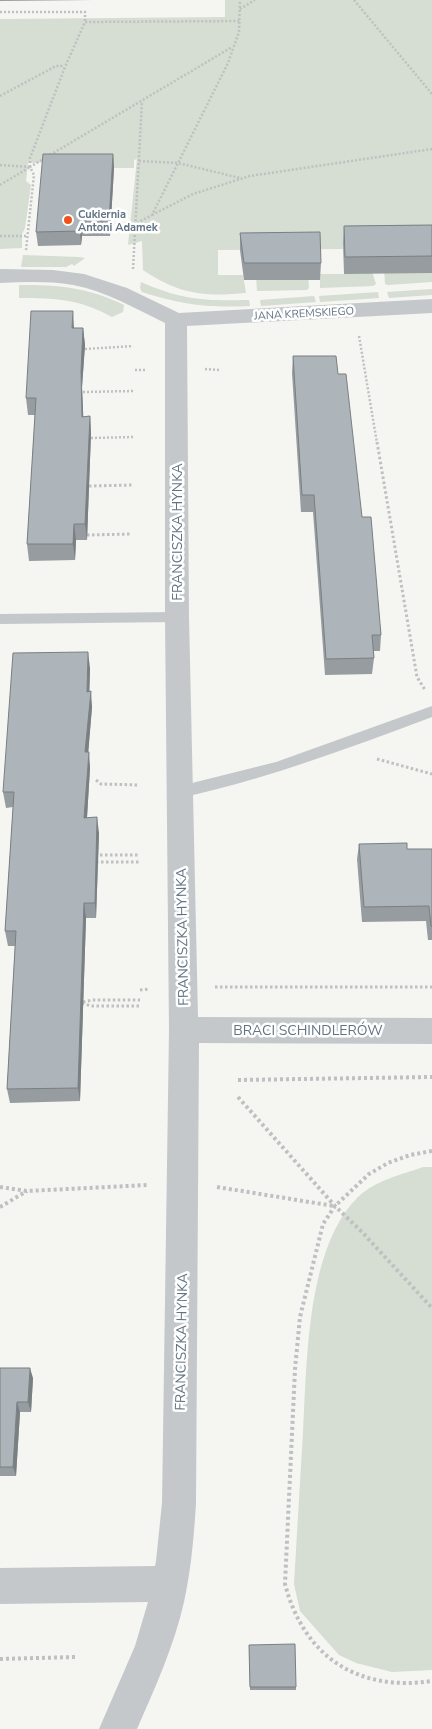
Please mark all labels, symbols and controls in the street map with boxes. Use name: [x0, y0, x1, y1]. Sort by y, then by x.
place label: Cukiernia Antoni Adamek: [78, 207, 159, 235]
marker: Cukiernia Antoni Adamek: [62, 214, 74, 226]
street label: JANA KREMSKIEGO: [253, 303, 354, 324]
street label: FRANCISZKA HYNKA: [168, 463, 187, 601]
street label: FRANCISZKA HYNKA: [172, 868, 193, 1006]
street label: BRACI SCHINDLERÓW: [233, 1021, 383, 1040]
street label: FRANCISZKA HYNKA: [171, 1273, 192, 1411]

